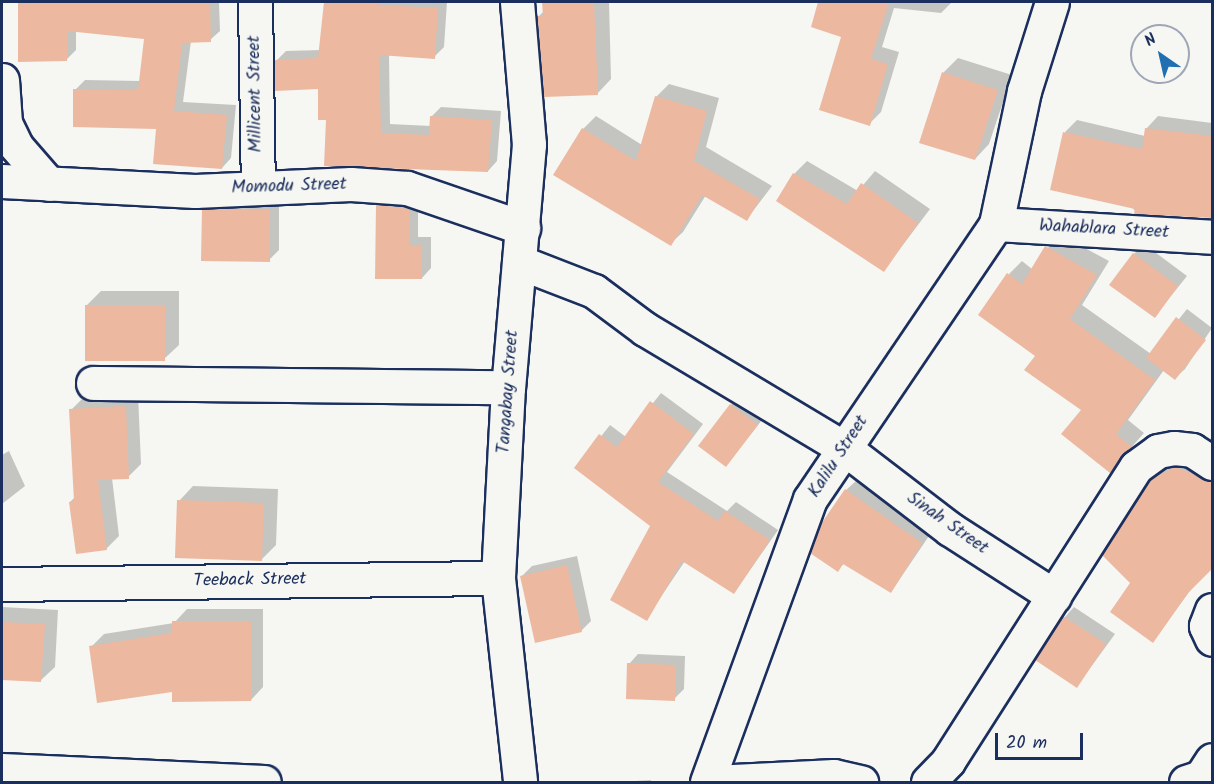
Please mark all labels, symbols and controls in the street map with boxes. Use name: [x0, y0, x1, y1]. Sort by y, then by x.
north arrow: [1130, 24, 1190, 84]
text: N: [1140, 27, 1162, 54]
street label: Millicent Street: [244, 35, 268, 153]
street label: Momodu Street: [231, 174, 347, 200]
street label: Wahablara Street: [1038, 216, 1170, 244]
street label: Tangabay Street: [494, 329, 524, 455]
street label: Kalilu Street: [804, 412, 874, 502]
street label: Sinah Street: [902, 488, 992, 560]
street label: Teeback Street: [193, 569, 307, 593]
scale bar: [998, 721, 1086, 759]
text: 20 m: [1006, 729, 1047, 758]

